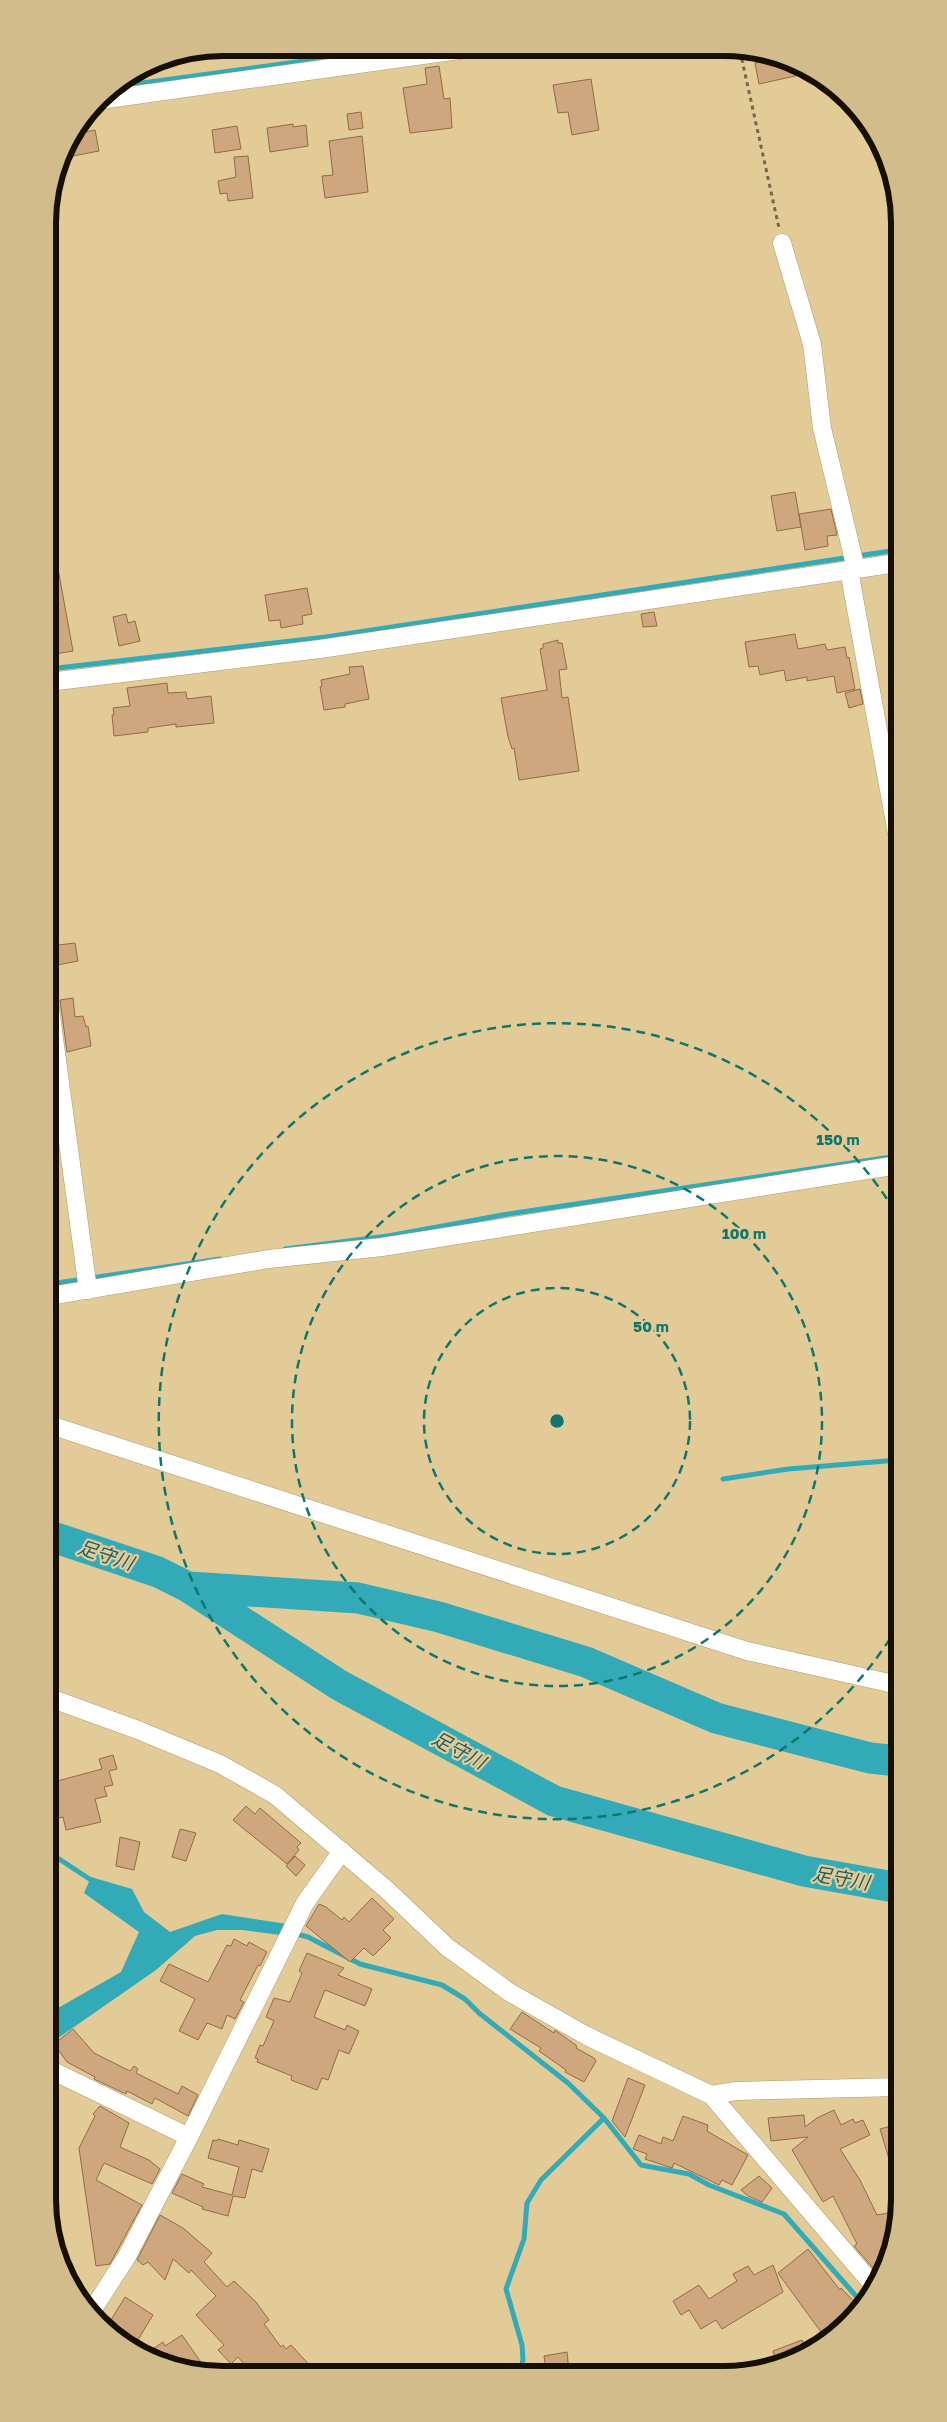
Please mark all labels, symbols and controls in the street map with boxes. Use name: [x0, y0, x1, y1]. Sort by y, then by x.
text: 150 m: [816, 1130, 860, 1148]
text: 100 m: [722, 1224, 766, 1242]
text: 50 m: [633, 1317, 669, 1335]
centre of rings: [548, 1412, 566, 1430]
water label: 足守川: [75, 1535, 139, 1575]
water label: 足守川: [429, 1726, 492, 1774]
water label: 足守川: [811, 1861, 873, 1894]

